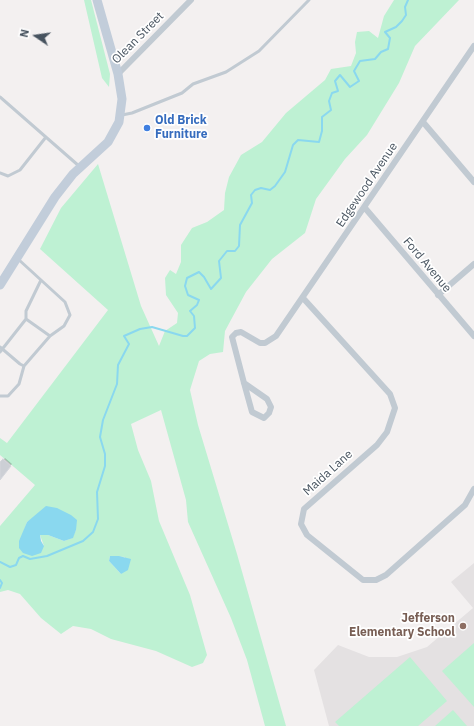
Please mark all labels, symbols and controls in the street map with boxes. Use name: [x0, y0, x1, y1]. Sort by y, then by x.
street label: Olean Street: [109, 9, 167, 67]
north arrow: [16, 16, 56, 56]
text: N: [17, 28, 32, 39]
place label: Old Brick Furniture: [155, 114, 208, 142]
marker: Old Brick Furniture: [142, 123, 152, 133]
street label: Edgewood Avenue: [333, 140, 401, 230]
street label: Ford Avenue: [400, 235, 454, 295]
street label: Maida Lane: [300, 447, 356, 499]
place label: Jefferson Elementary School: [349, 612, 455, 640]
marker: Jefferson Elementary School: [458, 621, 468, 631]

